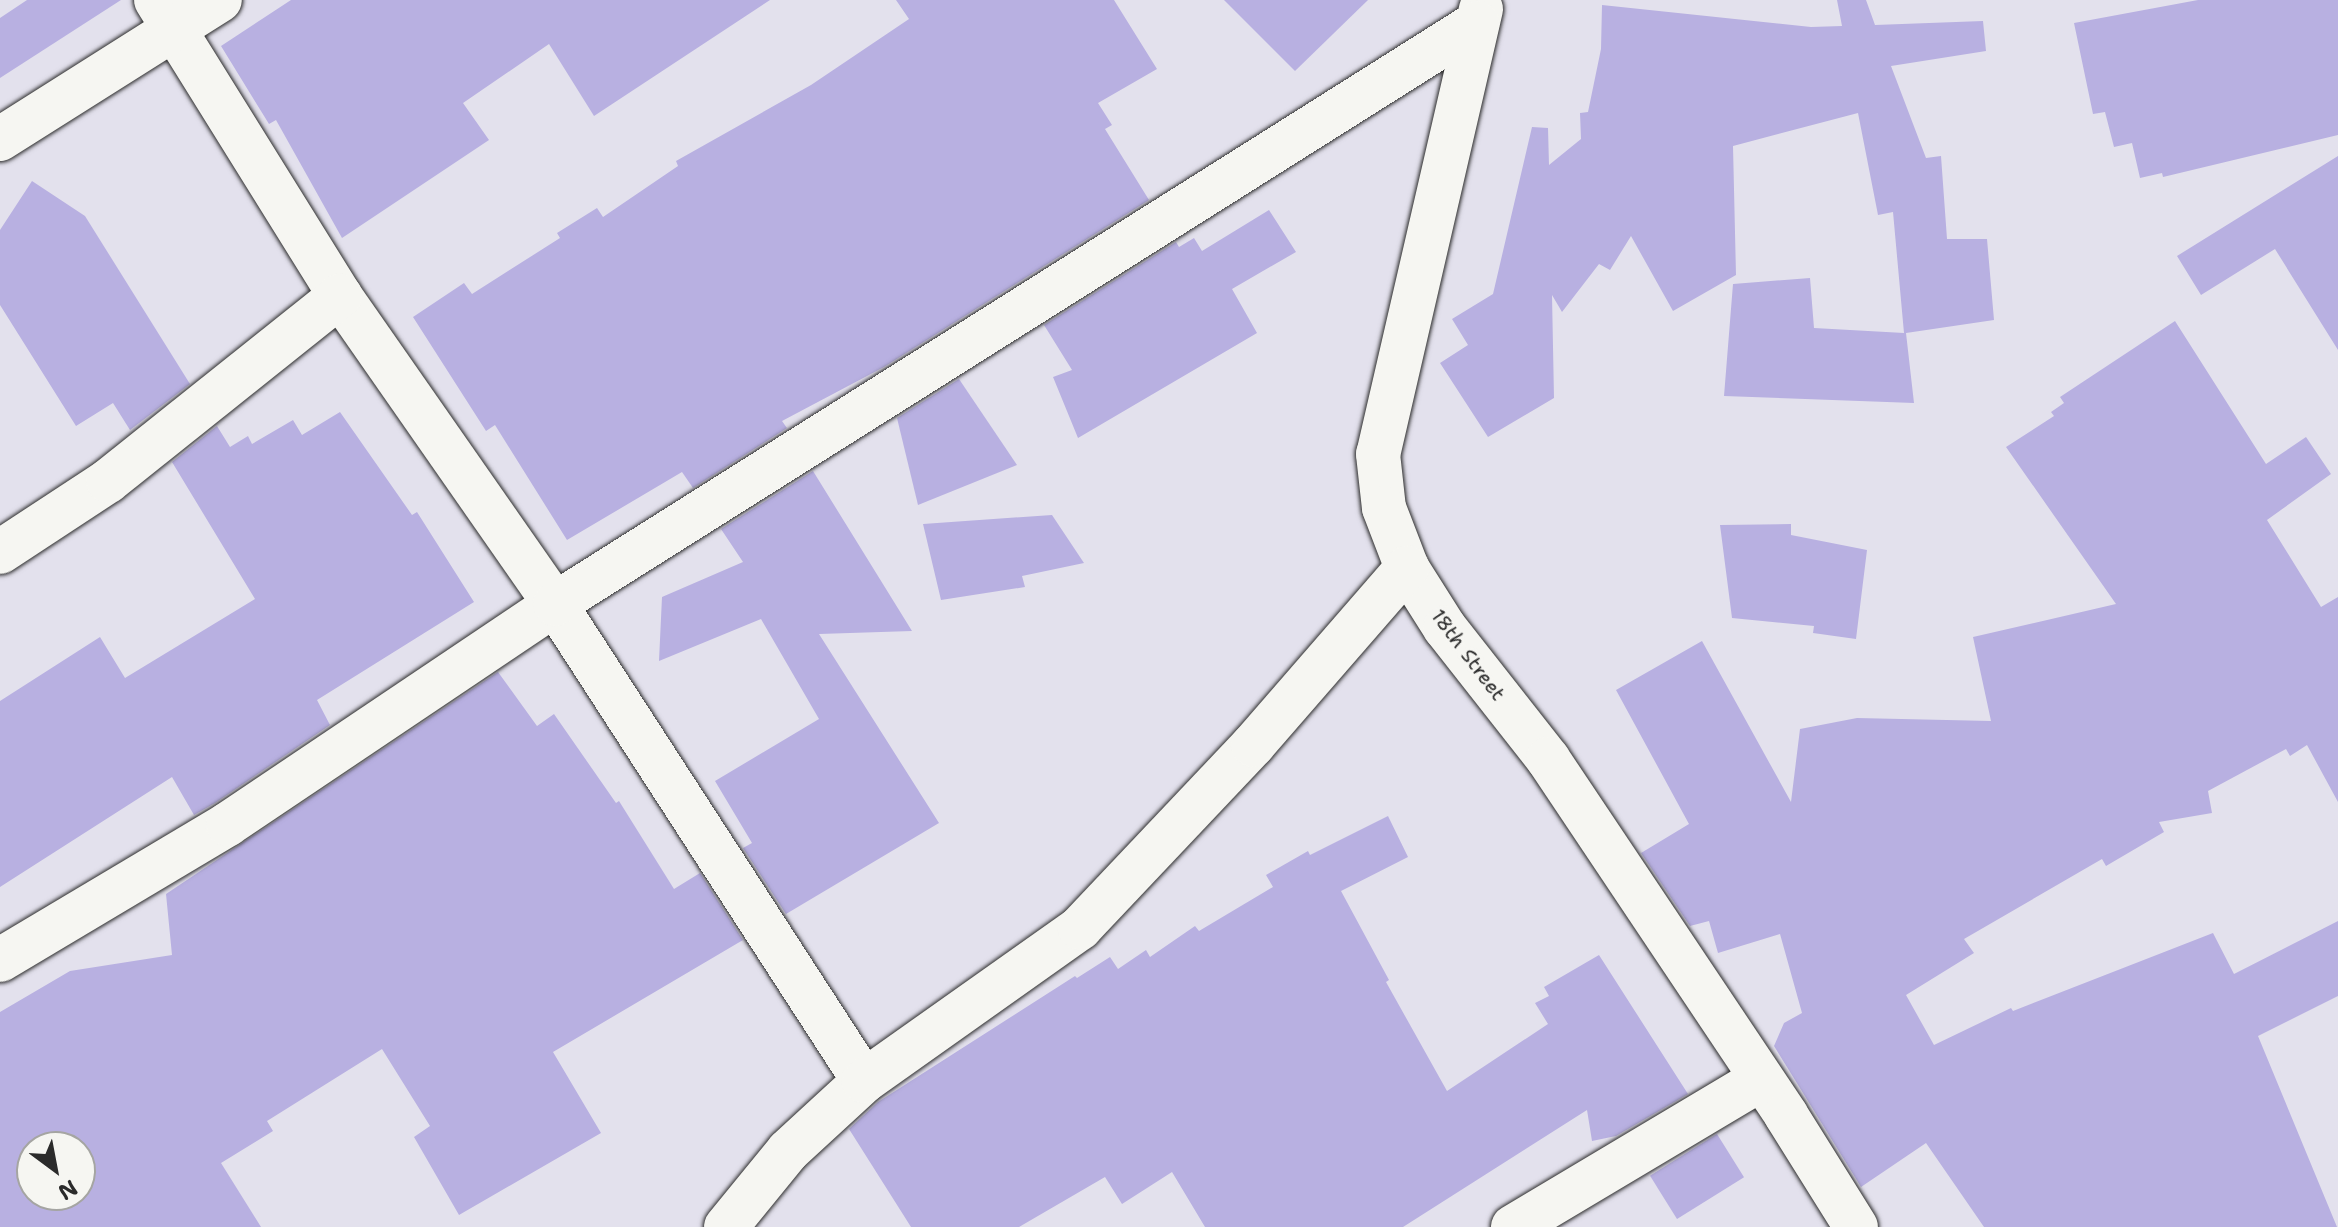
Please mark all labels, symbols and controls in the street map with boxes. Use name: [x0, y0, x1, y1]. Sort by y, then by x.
street label: 18th Street: [1426, 605, 1510, 705]
north arrow: [16, 1131, 96, 1211]
text: N: [53, 1173, 83, 1207]

